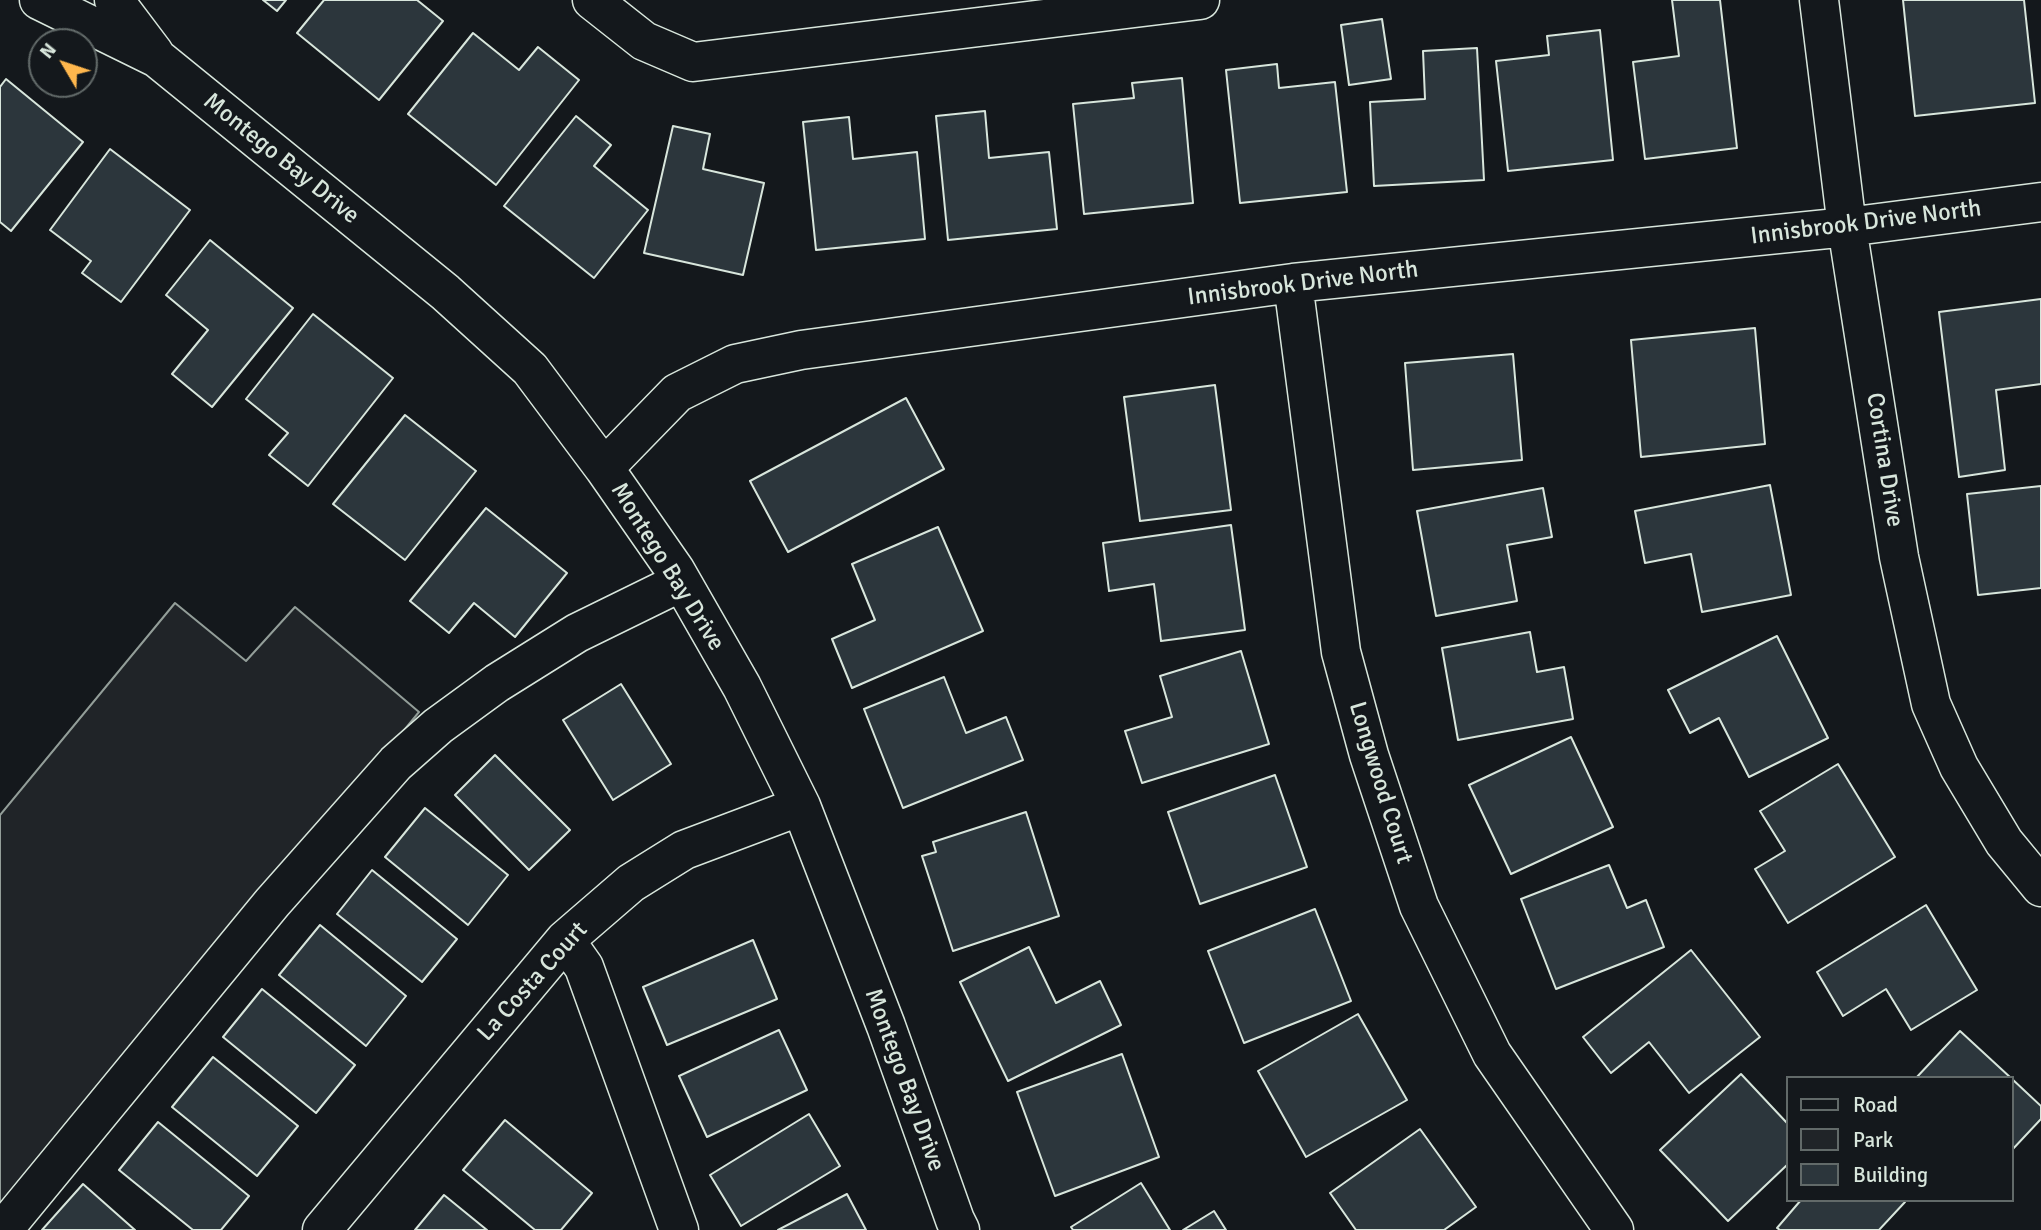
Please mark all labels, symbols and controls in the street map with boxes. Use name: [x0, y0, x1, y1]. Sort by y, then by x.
north arrow: [28, 28, 98, 98]
text: N: [35, 38, 62, 64]
street label: Montego Bay Drive: [197, 87, 365, 231]
street label: Innisbrook Drive North: [1749, 195, 1983, 251]
street label: Innisbrook Drive North: [1186, 256, 1420, 312]
street label: Cortina Drive: [1859, 391, 1909, 529]
street label: Montego Bay Drive: [604, 478, 730, 656]
street label: Longwood Court: [1342, 699, 1418, 867]
street label: La Costa Court: [472, 916, 594, 1048]
street label: Montego Bay Drive: [858, 985, 950, 1175]
legend: [1786, 1076, 2013, 1202]
text: Road: [1853, 1092, 1898, 1118]
text: Park: [1853, 1127, 1893, 1153]
text: Building: [1853, 1162, 1928, 1188]

